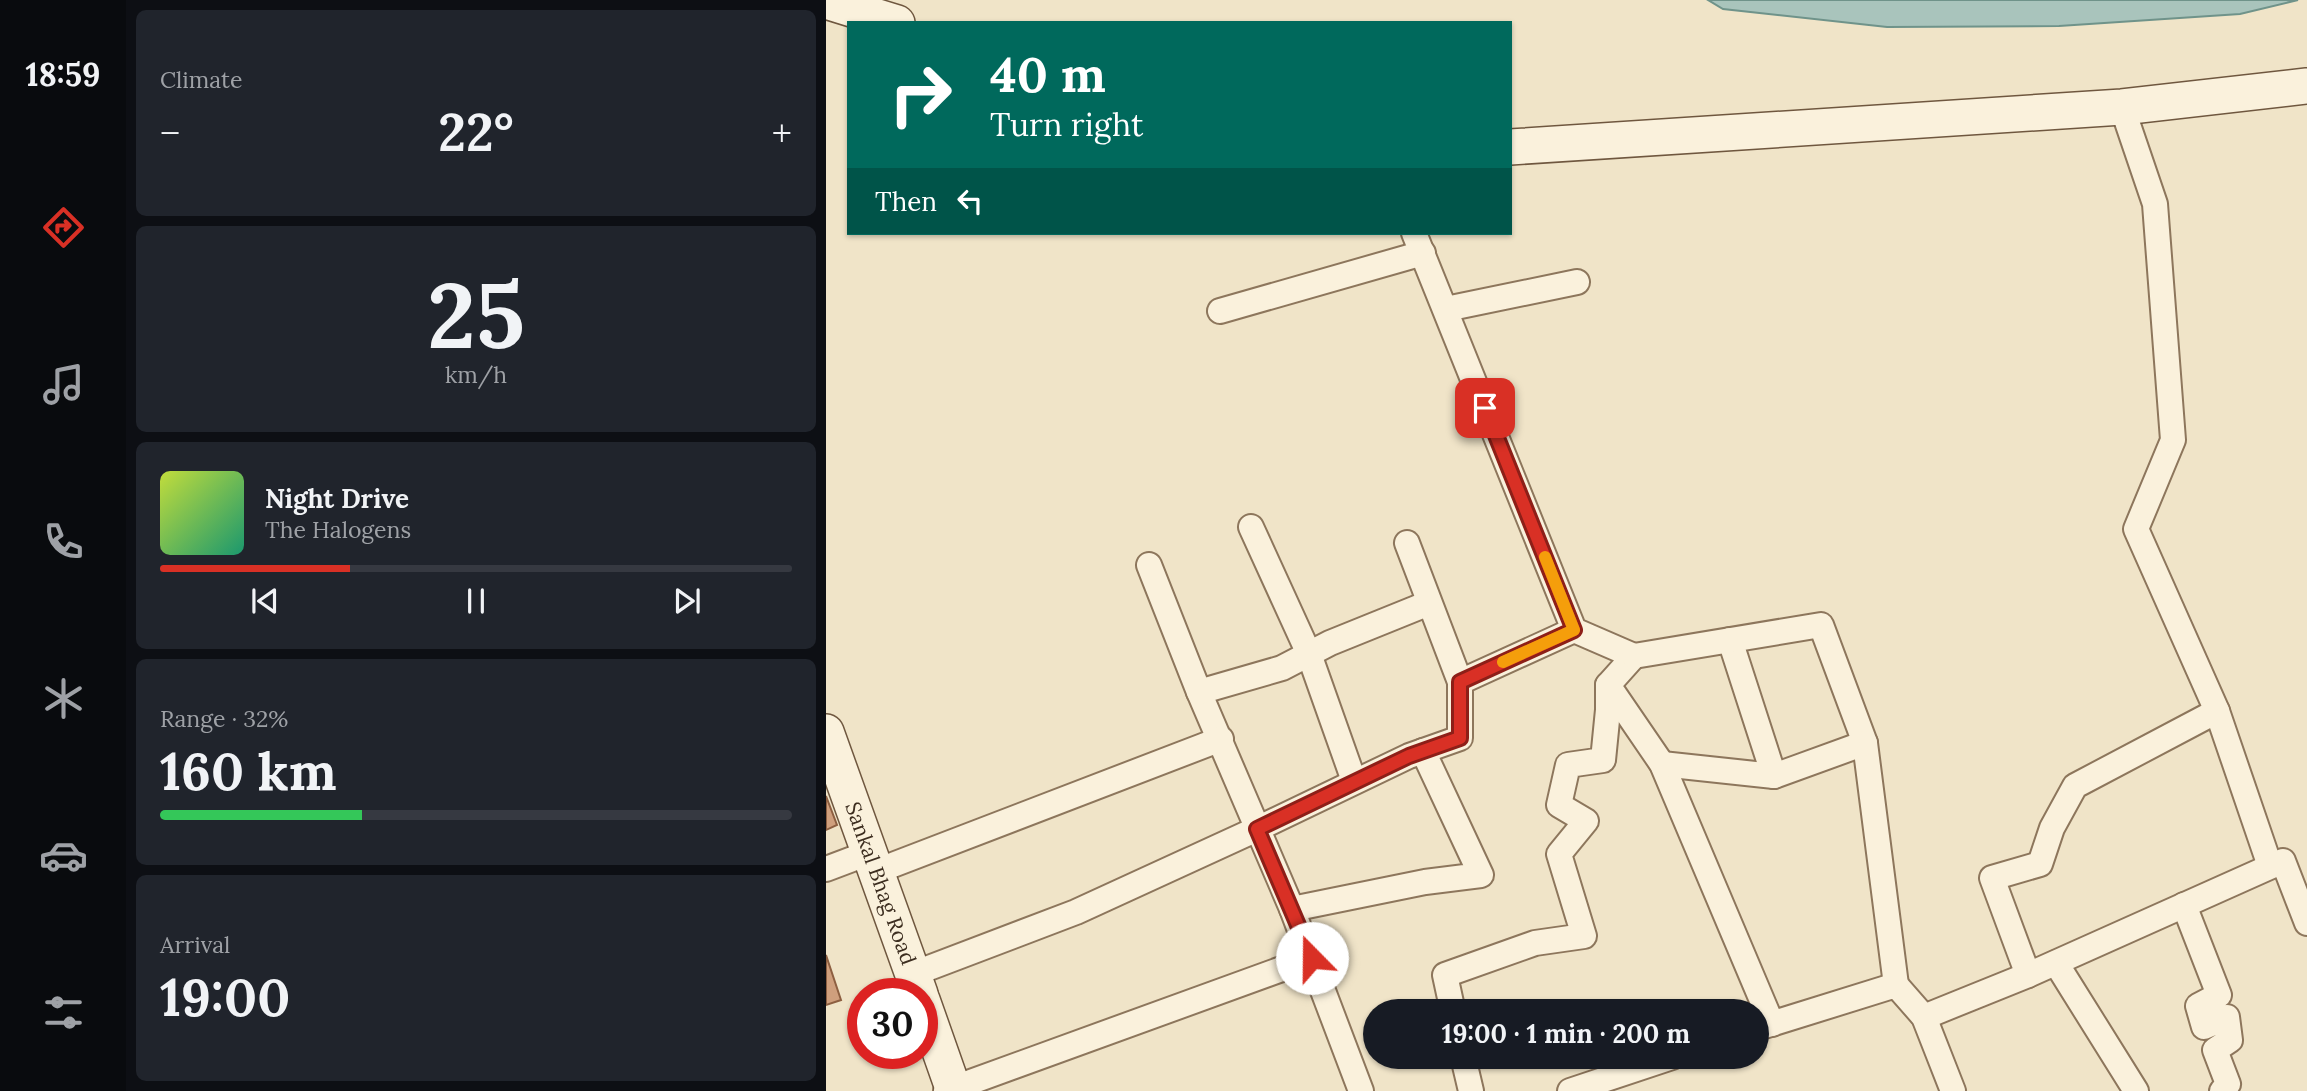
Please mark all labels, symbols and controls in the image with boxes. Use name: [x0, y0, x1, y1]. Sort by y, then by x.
text: 40 m: [990, 43, 1106, 105]
icon: right: [875, 49, 966, 140]
text: 18:59: [25, 54, 101, 95]
text: Climate: [160, 65, 242, 94]
text: 22°: [438, 99, 514, 165]
text: Turn right: [990, 104, 1143, 145]
text: −: [160, 109, 180, 157]
text: +: [772, 109, 792, 157]
icon: left: [951, 182, 989, 220]
text: Then: [875, 185, 937, 218]
icon: directions: [39, 203, 88, 252]
text: 25: [427, 256, 525, 373]
icon: music: [39, 360, 88, 409]
text: km/h: [445, 360, 507, 389]
pin: [1455, 378, 1515, 438]
icon: arrive: [1466, 389, 1504, 427]
text: Night Drive: [265, 482, 409, 515]
text: The Halogens: [265, 515, 411, 544]
icon: phone: [39, 517, 88, 566]
icon: previous: [246, 582, 284, 620]
icon: pause: [457, 582, 495, 620]
icon: next: [668, 582, 706, 620]
icon: climate: [39, 674, 88, 723]
text: Range · 32%: [160, 704, 288, 733]
text: 160 km: [160, 738, 337, 804]
street label: Sankal Bhag Road: [839, 798, 922, 968]
icon: car: [39, 831, 88, 880]
position arrow: [1275, 921, 1349, 995]
text: Arrival: [160, 930, 230, 959]
text: 19:00: [160, 964, 290, 1030]
speed limit sign: 30: [847, 978, 938, 1069]
icon: filters: [39, 988, 88, 1037]
text: 19:00 · 1 min · 200 m: [1442, 1017, 1690, 1050]

